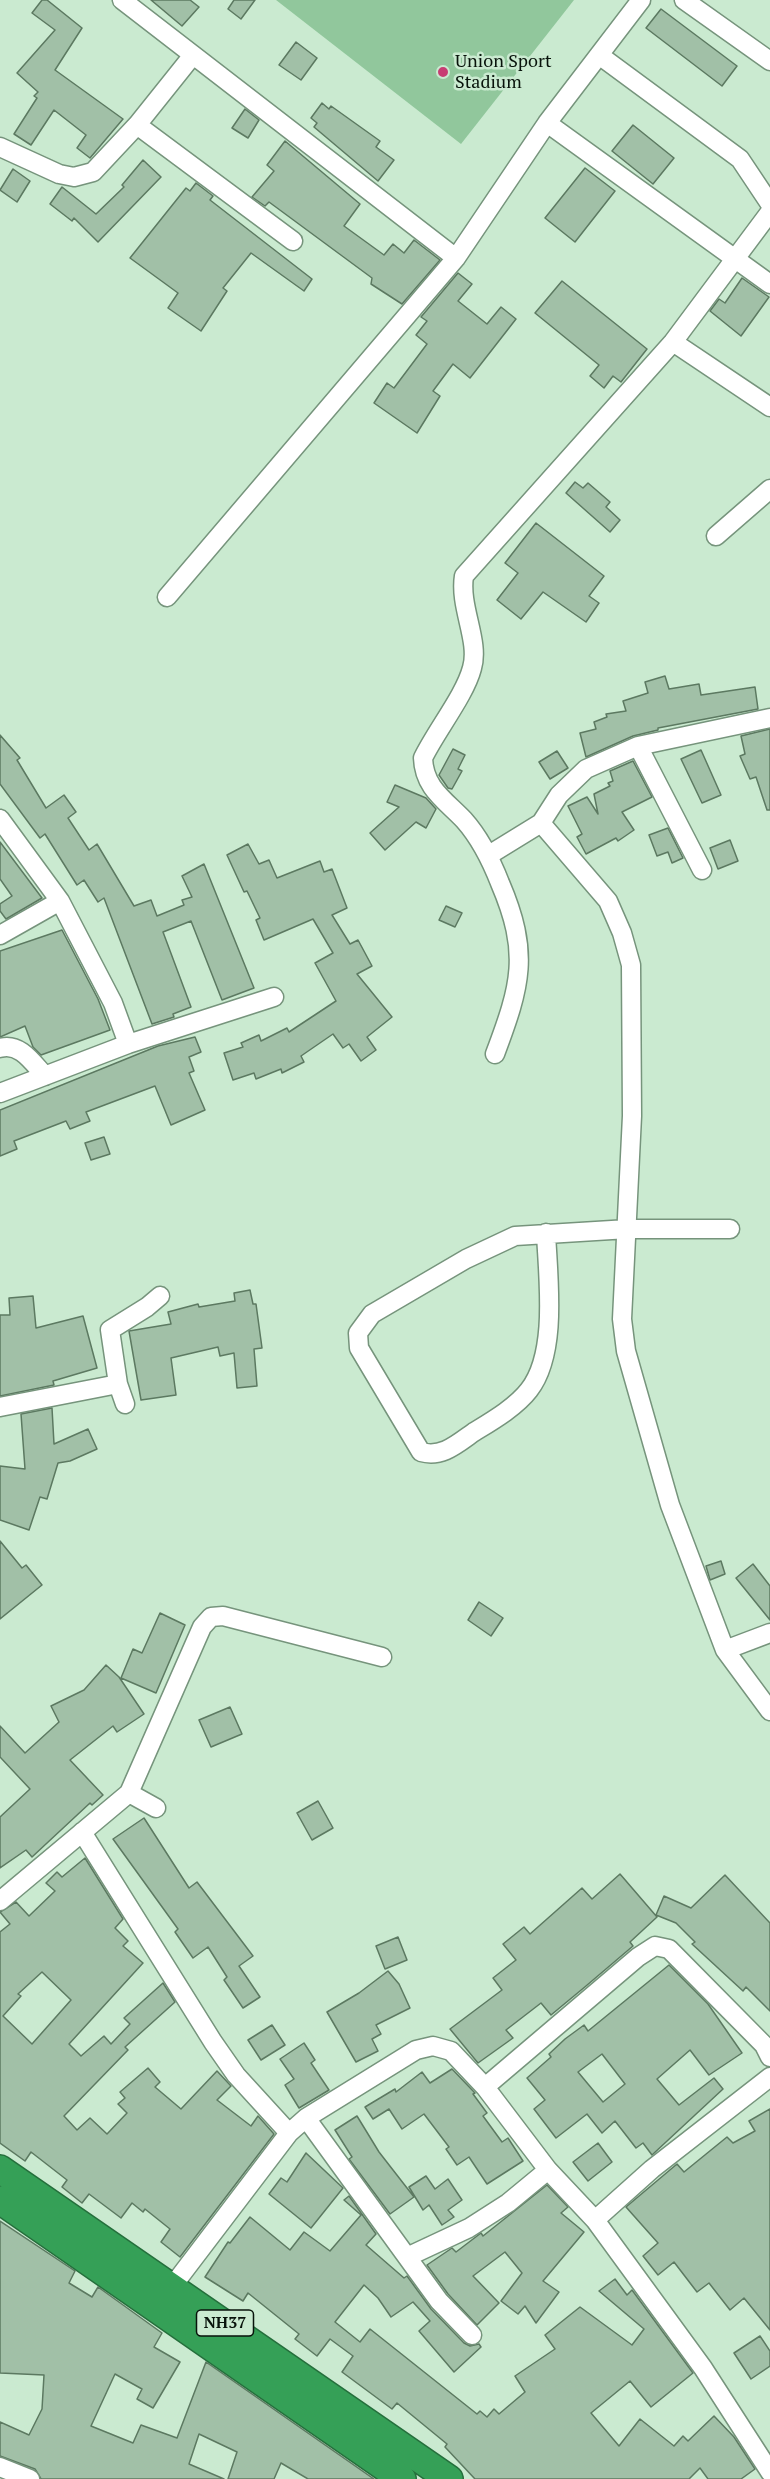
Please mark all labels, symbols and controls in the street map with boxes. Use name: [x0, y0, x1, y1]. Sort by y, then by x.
place label: Union Sport Stadium: [455, 51, 552, 94]
marker: Union Sport Stadium: [436, 65, 450, 79]
road number: NH37: [196, 2310, 254, 2336]

